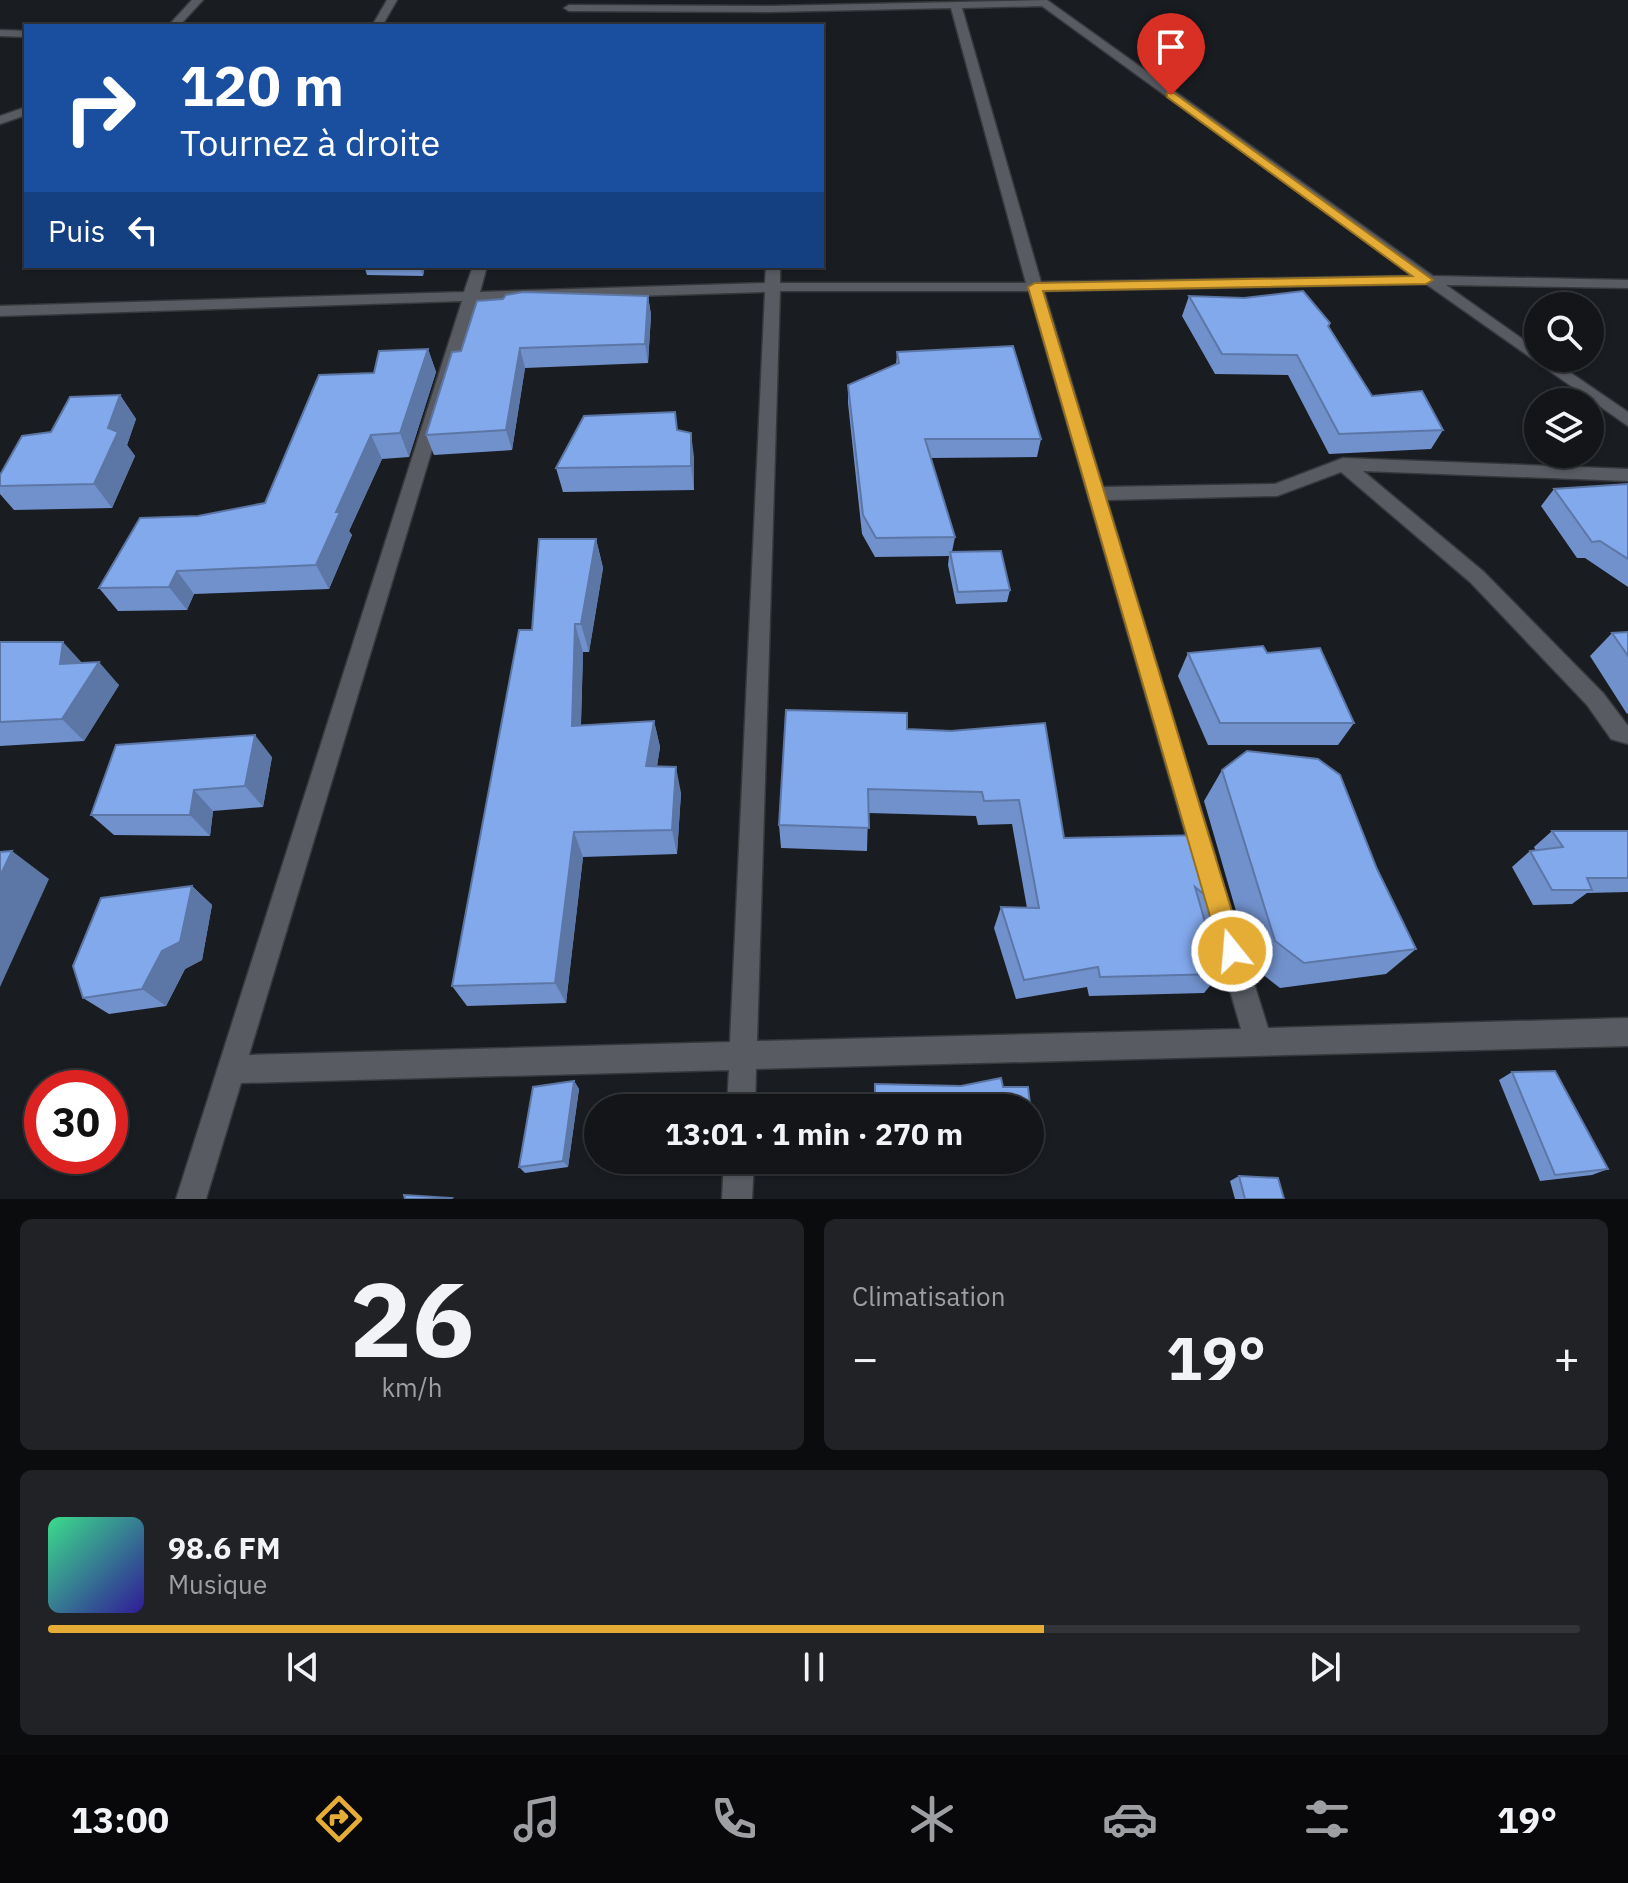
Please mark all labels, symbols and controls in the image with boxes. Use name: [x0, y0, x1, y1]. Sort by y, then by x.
pin: [1137, 13, 1205, 95]
icon: arrive: [1149, 25, 1193, 69]
text: 120 m: [180, 49, 344, 121]
icon: right: [48, 56, 152, 160]
text: Tournez à droite: [180, 119, 440, 166]
icon: left: [121, 208, 165, 252]
text: Puis: [48, 211, 105, 250]
map controls: [1524, 292, 1604, 468]
button: search: [1524, 292, 1604, 372]
button: layers: [1524, 388, 1604, 468]
position arrow: [1190, 909, 1274, 993]
speed limit sign: 30: [24, 1070, 128, 1174]
text: 13:01 · 1 min · 270 m: [665, 1114, 963, 1153]
text: 26: [350, 1250, 474, 1386]
text: Climatisation: [852, 1279, 1005, 1313]
text: 19°: [1166, 1318, 1266, 1397]
text: −: [852, 1329, 878, 1386]
text: +: [1554, 1329, 1580, 1386]
text: km/h: [381, 1370, 443, 1404]
text: 98.6 FM: [168, 1528, 281, 1567]
text: Musique: [168, 1567, 267, 1601]
icon: previous: [281, 1645, 325, 1689]
icon: pause: [792, 1645, 836, 1689]
icon: next: [1303, 1645, 1347, 1689]
icon: directions: [311, 1791, 367, 1847]
icon: music: [509, 1791, 565, 1847]
icon: phone: [706, 1791, 762, 1847]
icon: climate: [904, 1791, 960, 1847]
icon: car: [1102, 1791, 1158, 1847]
icon: filters: [1299, 1791, 1355, 1847]
text: 13:00: [71, 1796, 169, 1843]
text: 19°: [1497, 1796, 1557, 1843]

